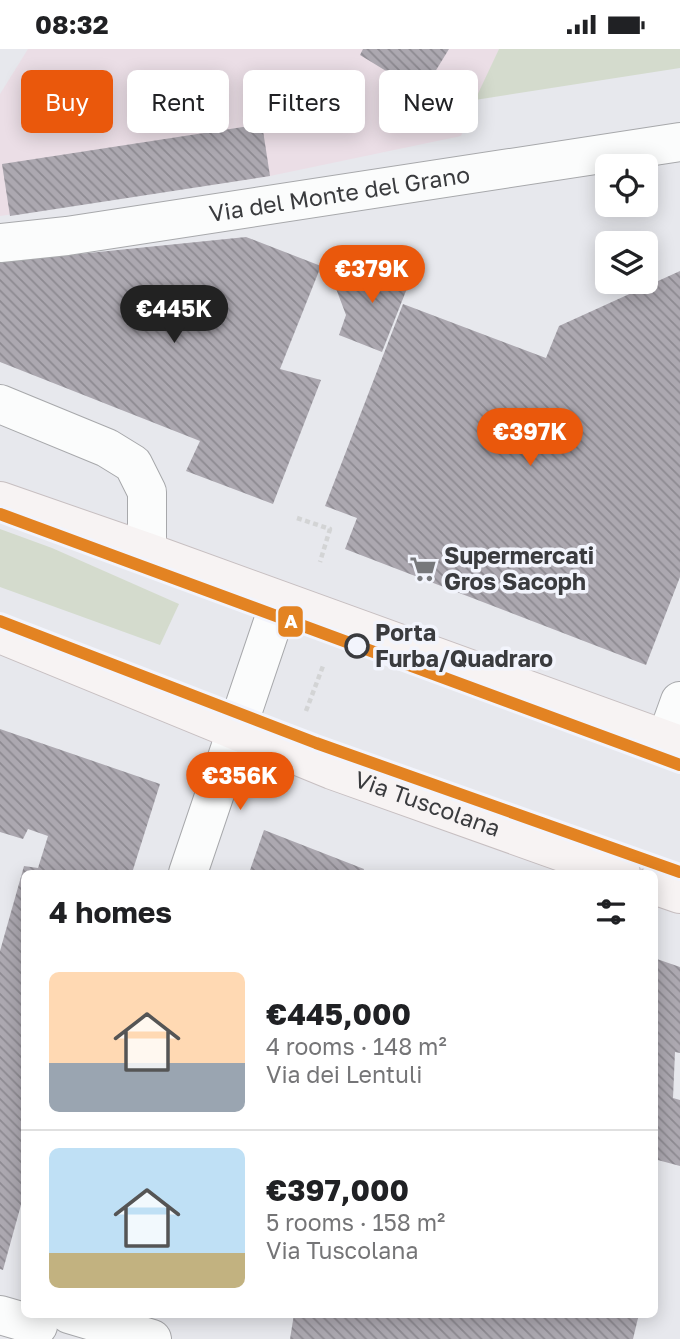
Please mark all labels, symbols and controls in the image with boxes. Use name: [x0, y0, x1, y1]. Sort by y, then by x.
text: 08:32: [35, 9, 109, 40]
chip: Buy: [21, 70, 113, 133]
chip: Rent: [127, 70, 229, 133]
chip: Filters: [243, 70, 365, 133]
chip: New: [379, 70, 478, 133]
map controls: [595, 154, 658, 294]
button: locate: [595, 154, 658, 217]
street label: Via del Monte del Grano: [207, 159, 472, 227]
button: layers: [595, 231, 658, 294]
pin: €379K: [323, 245, 421, 305]
text: €379K: [335, 254, 409, 282]
pin: €445K: [125, 285, 223, 345]
text: €445K: [136, 294, 212, 322]
pin: €397K: [481, 409, 579, 468]
text: €397K: [493, 417, 567, 445]
place label: Supermercati Gros Sacoph: [444, 541, 594, 595]
supermarket icon: Supermercati Gros Sacoph: [408, 554, 438, 584]
line badge: A: [277, 605, 304, 638]
text: A: [284, 609, 298, 632]
place label: Porta Furba/Quadraro: [375, 618, 553, 672]
marker: Porta Furba/Quadraro: [345, 634, 369, 658]
pin: €356K: [191, 753, 289, 812]
text: €356K: [202, 761, 278, 789]
street label: Via Tuscolana: [351, 764, 504, 842]
icon: filters: [592, 893, 630, 931]
text: 4 homes: [49, 894, 172, 930]
text: €445,000: [266, 996, 411, 1032]
icon: home: [105, 1000, 189, 1084]
text: 4 rooms · 148 m²: [266, 1032, 447, 1060]
text: Via dei Lentuli: [266, 1060, 423, 1088]
text: €397,000: [266, 1172, 409, 1208]
icon: home: [105, 1176, 189, 1260]
text: 5 rooms · 158 m²: [266, 1208, 445, 1236]
text: Via Tuscolana: [266, 1236, 418, 1264]

